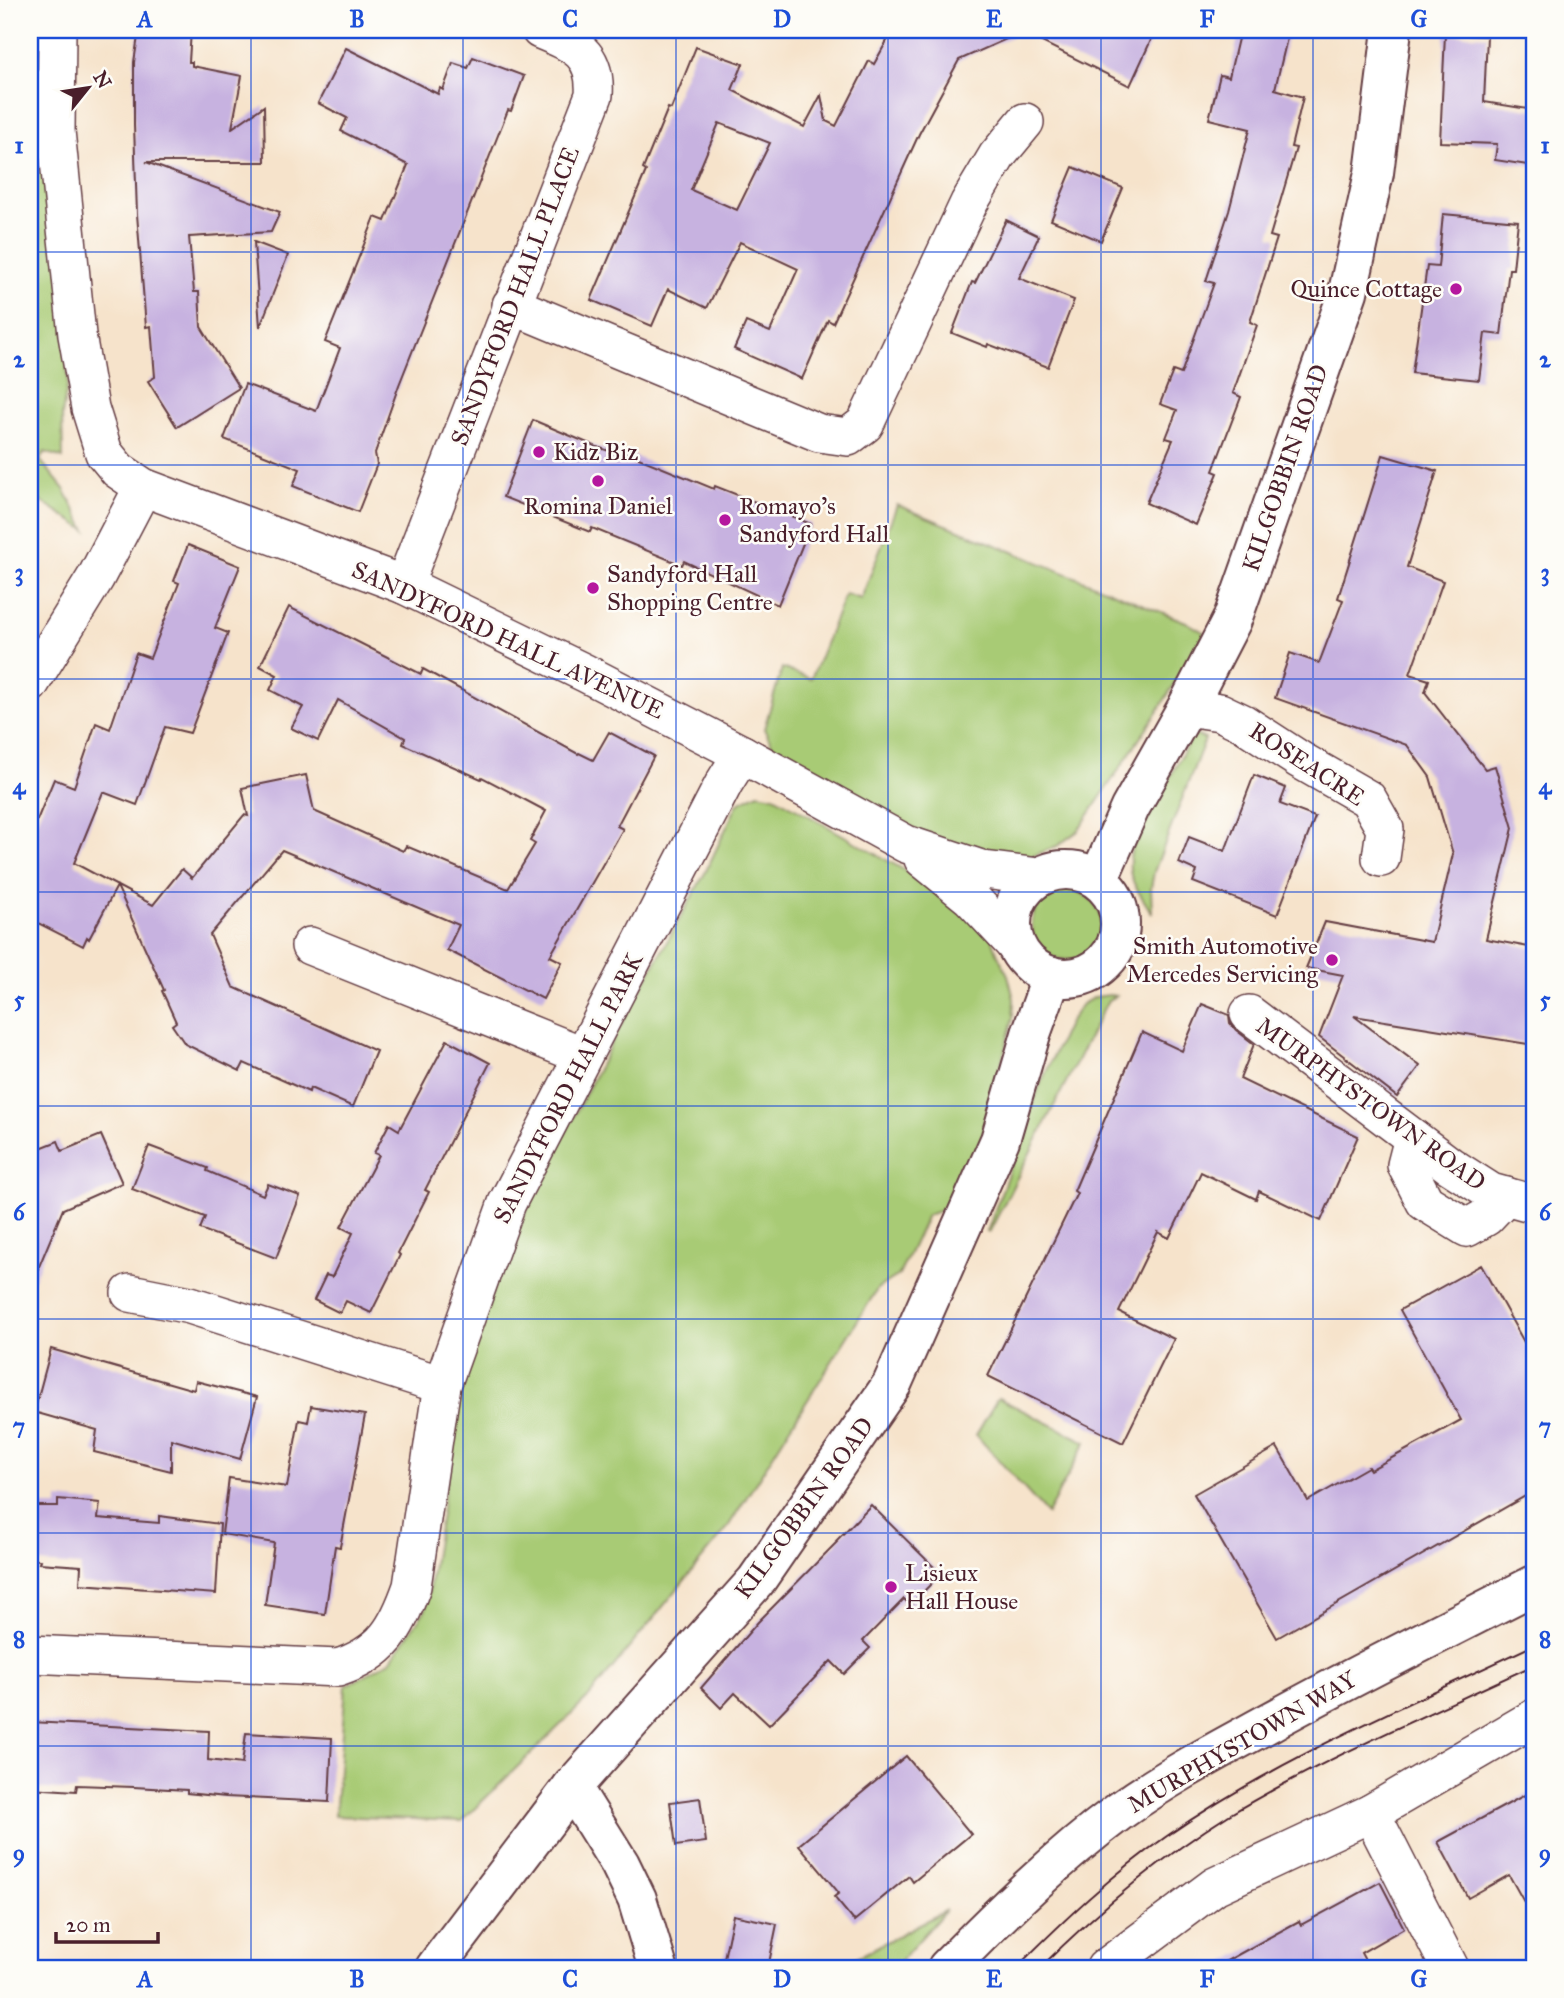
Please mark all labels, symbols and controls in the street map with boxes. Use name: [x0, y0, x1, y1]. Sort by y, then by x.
text: A: [135, 5, 153, 33]
text: B: [349, 5, 365, 33]
text: C: [562, 5, 578, 33]
text: D: [773, 5, 791, 33]
text: E: [986, 5, 1003, 33]
text: F: [1199, 5, 1215, 33]
text: G: [1411, 5, 1428, 33]
north arrow: [52, 52, 122, 122]
text: N: [88, 67, 116, 92]
text: 1: [14, 131, 24, 159]
text: 1: [1540, 131, 1550, 159]
street label: SANDYFORD HALL PLACE: [444, 142, 586, 450]
place label: Quince Cottage: [1290, 274, 1442, 304]
marker: Quince Cottage: [1448, 281, 1464, 297]
text: 2: [13, 345, 25, 373]
text: 2: [1539, 345, 1551, 373]
street label: KILGOBBIN ROAD: [1235, 360, 1335, 576]
place label: Kidz Biz: [553, 437, 638, 467]
marker: Kidz Biz: [531, 444, 547, 460]
marker: Romina Daniel: [590, 473, 606, 489]
place label: Romina Daniel: [524, 491, 673, 521]
place label: Romayo's Sandyford Hall: [739, 491, 890, 549]
marker: Romayo's Sandyford Hall: [717, 512, 733, 528]
street label: SANDYFORD HALL AVENUE: [347, 554, 669, 726]
text: 3: [14, 558, 24, 587]
text: 3: [1540, 558, 1550, 587]
place label: Sandyford Hall Shopping Centre: [607, 559, 773, 617]
marker: Sandyford Hall Shopping Centre: [585, 580, 601, 596]
street label: ROSEACRE: [1244, 716, 1370, 812]
text: 4: [13, 772, 27, 800]
text: 4: [1539, 772, 1553, 800]
place label: Smith Automotive Mercedes Servicing: [1126, 931, 1319, 989]
street label: SANDYFORD HALL PARK: [487, 947, 650, 1228]
marker: Smith Automotive Mercedes Servicing: [1324, 952, 1340, 968]
text: 5: [14, 985, 25, 1013]
text: 5: [1540, 985, 1551, 1013]
street label: MURPHYSTOWN ROAD: [1250, 1011, 1492, 1197]
text: 6: [13, 1198, 26, 1226]
text: 6: [1539, 1198, 1552, 1226]
street label: KILGOBBIN ROAD: [728, 1411, 880, 1605]
text: 7: [13, 1412, 25, 1440]
text: 7: [1539, 1412, 1551, 1440]
place label: Lisieux Hall House: [905, 1558, 1018, 1616]
marker: Lisieux Hall House: [883, 1579, 899, 1595]
text: 8: [13, 1625, 25, 1653]
text: 8: [1539, 1625, 1551, 1653]
street label: MURPHYSTOWN WAY: [1122, 1664, 1362, 1820]
text: 9: [13, 1839, 25, 1868]
text: 9: [1539, 1839, 1551, 1868]
scale bar: [56, 1900, 158, 1944]
text: 20 m: [66, 1912, 111, 1938]
text: A: [135, 1965, 153, 1993]
text: B: [349, 1965, 365, 1993]
text: C: [562, 1965, 578, 1993]
text: D: [773, 1965, 791, 1993]
text: E: [986, 1965, 1003, 1993]
text: F: [1199, 1965, 1215, 1993]
text: G: [1411, 1965, 1428, 1993]

